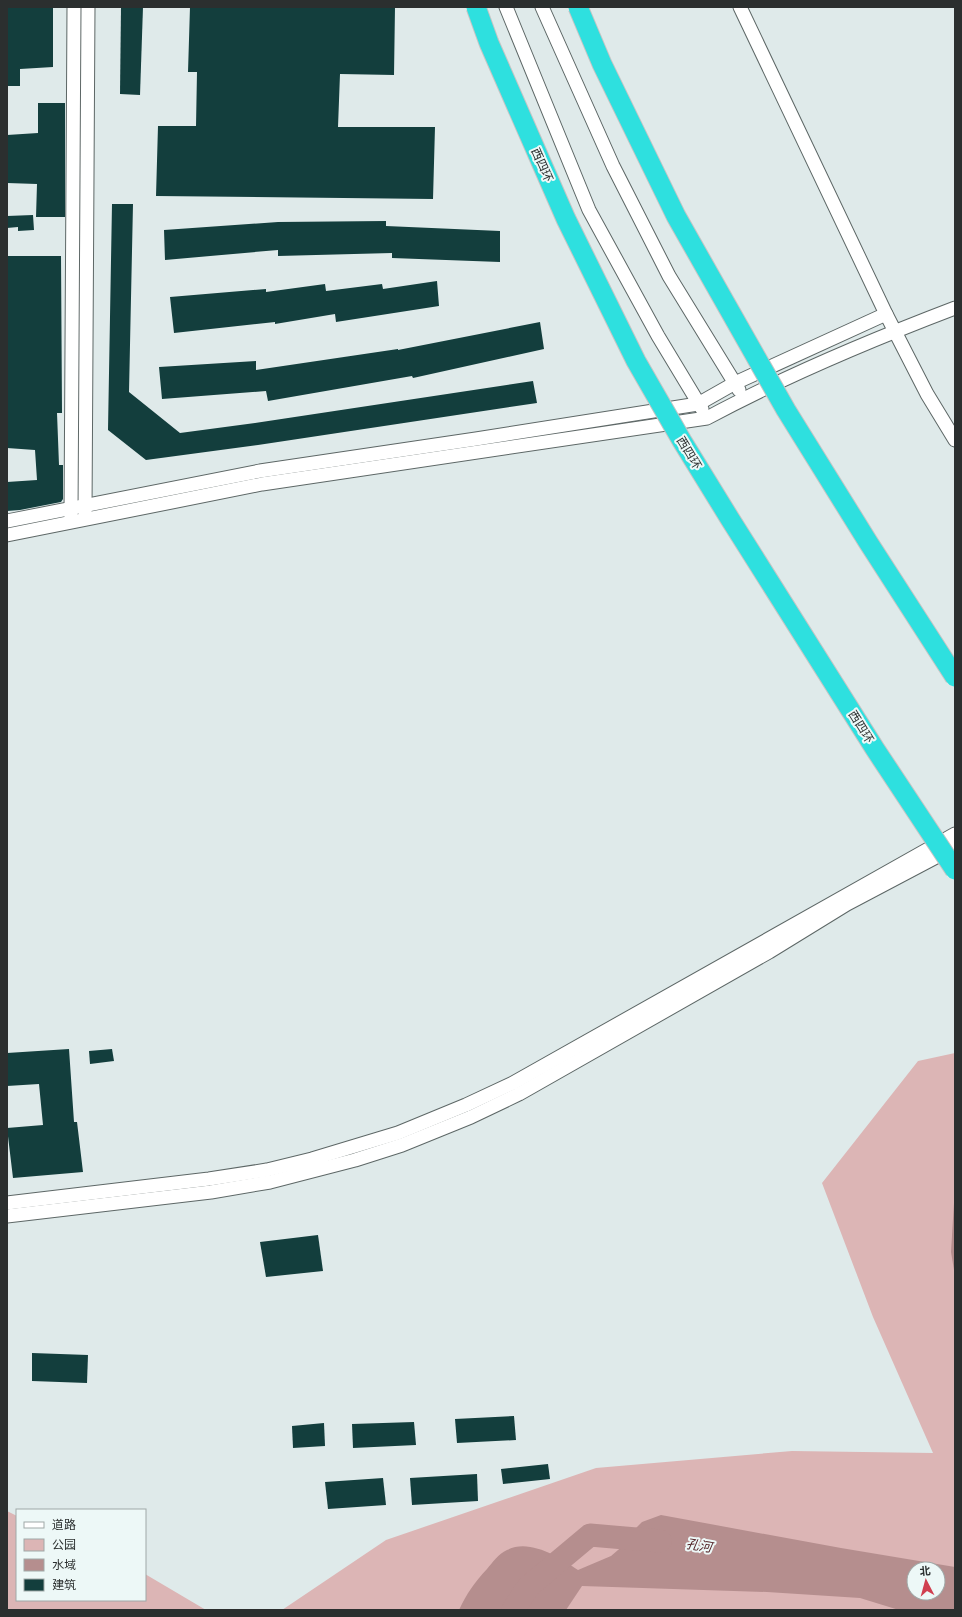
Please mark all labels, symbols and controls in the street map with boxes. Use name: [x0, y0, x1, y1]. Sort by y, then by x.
street label: 西四环: [527, 145, 557, 185]
street label: 西四环: [673, 433, 705, 473]
street label: 西四环: [845, 707, 877, 747]
legend: [16, 1509, 146, 1601]
text: 道路: [52, 1517, 76, 1533]
water label: 孔河: [685, 1535, 716, 1556]
text: 公园: [52, 1537, 76, 1553]
text: 水域: [52, 1557, 76, 1573]
north arrow: [906, 1561, 946, 1601]
text: 北: [919, 1564, 931, 1579]
text: 建筑: [52, 1577, 76, 1593]

